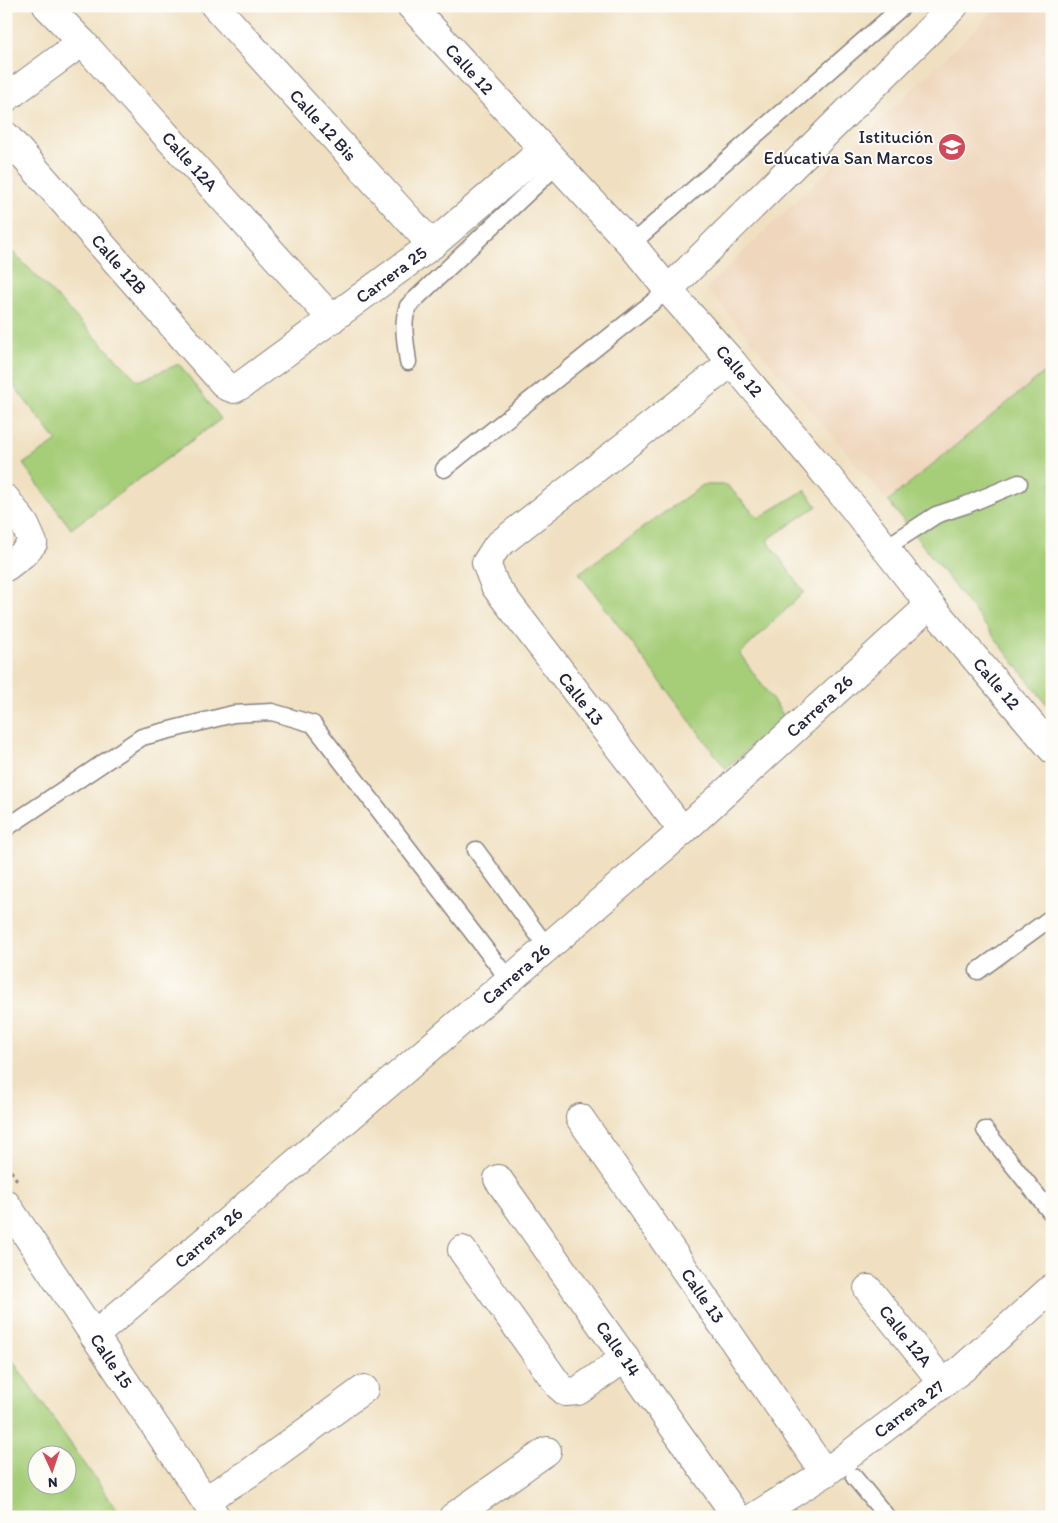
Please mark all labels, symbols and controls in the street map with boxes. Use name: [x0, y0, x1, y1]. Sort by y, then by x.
street label: Calle 12: [440, 39, 499, 100]
street label: Calle 12 Bis: [285, 85, 362, 166]
place label: Istitución Educativa San Marcos: [764, 126, 933, 169]
street label: Calle 12A: [157, 127, 223, 196]
school or university icon: Istitución Educativa San Marcos: [937, 132, 967, 162]
street label: Calle 12B: [87, 230, 151, 299]
street label: Carrera 25: [351, 241, 431, 308]
street label: Calle 12: [711, 340, 768, 402]
street label: Calle 12: [968, 653, 1025, 715]
street label: Calle 13: [553, 668, 609, 730]
street label: Carrera 26: [782, 670, 858, 742]
street label: Carrera 26: [477, 939, 555, 1009]
street label: Carrera 26: [170, 1202, 247, 1273]
street label: Calle 13: [676, 1264, 729, 1328]
street label: Calle 12A: [874, 1300, 937, 1372]
street label: Calle 14: [591, 1317, 645, 1381]
street label: Calle 15: [85, 1329, 138, 1393]
street label: Carrera 27: [870, 1376, 949, 1443]
north arrow: [28, 1446, 78, 1496]
text: N: [47, 1474, 58, 1491]

